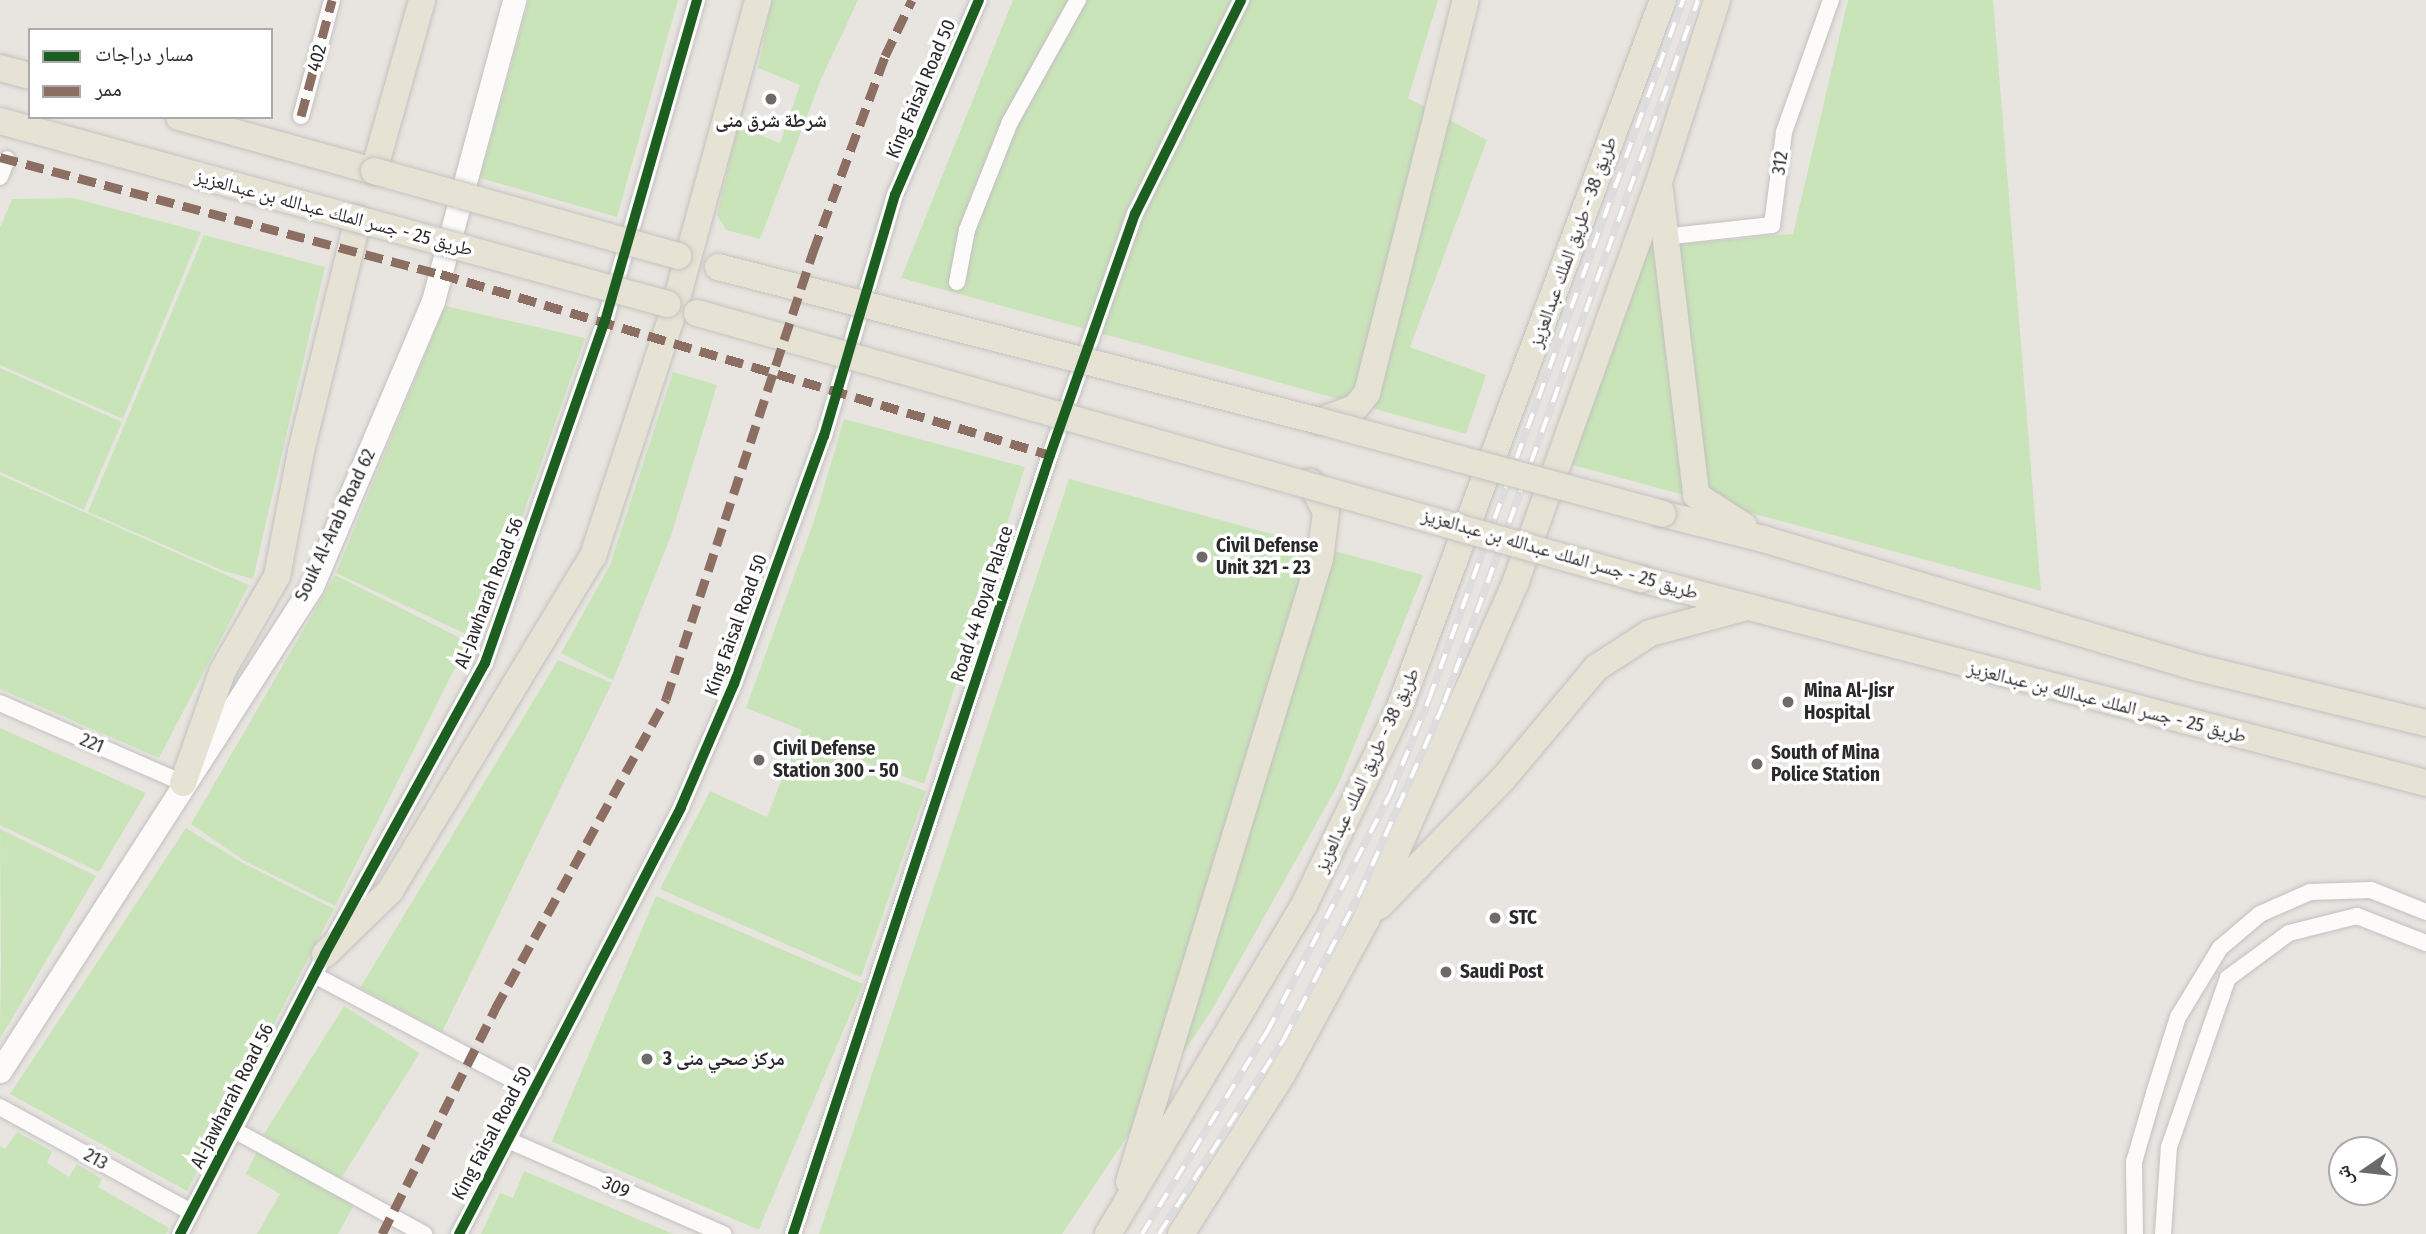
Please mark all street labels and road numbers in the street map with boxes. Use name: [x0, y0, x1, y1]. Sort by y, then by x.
street label: King Faisal Road 50: [881, 16, 961, 162]
street label: 402: [302, 42, 332, 74]
street label: طريق 38 - طريق الملك عبدالعزيز: [1524, 133, 1622, 351]
street label: 312: [1767, 150, 1793, 176]
street label: طريق 25 - جسر الملك عبدالله بن عبدالعزيز: [193, 165, 475, 261]
street label: Souk Al-Arab Road 62: [290, 445, 380, 605]
street label: طريق 25 - جسر الملك عبدالله بن عبدالعزيز: [1419, 504, 1701, 604]
street label: Al-Jawharah Road 56: [450, 514, 528, 672]
street label: Road 44 Royal Palace: [946, 523, 1018, 685]
street label: King Faisal Road 50: [700, 551, 772, 699]
street label: طريق 25 - جسر الملك عبدالله بن عبدالعزيز: [1965, 656, 2249, 748]
street label: طريق 38 - طريق الملك عبدالعزيز: [1310, 664, 1424, 876]
street label: 221: [77, 728, 107, 758]
street label: Al-Jawharah Road 56: [186, 1020, 278, 1172]
street label: King Faisal Road 50: [447, 1062, 537, 1204]
street label: 213: [80, 1143, 112, 1175]
street label: 309: [599, 1171, 633, 1203]

